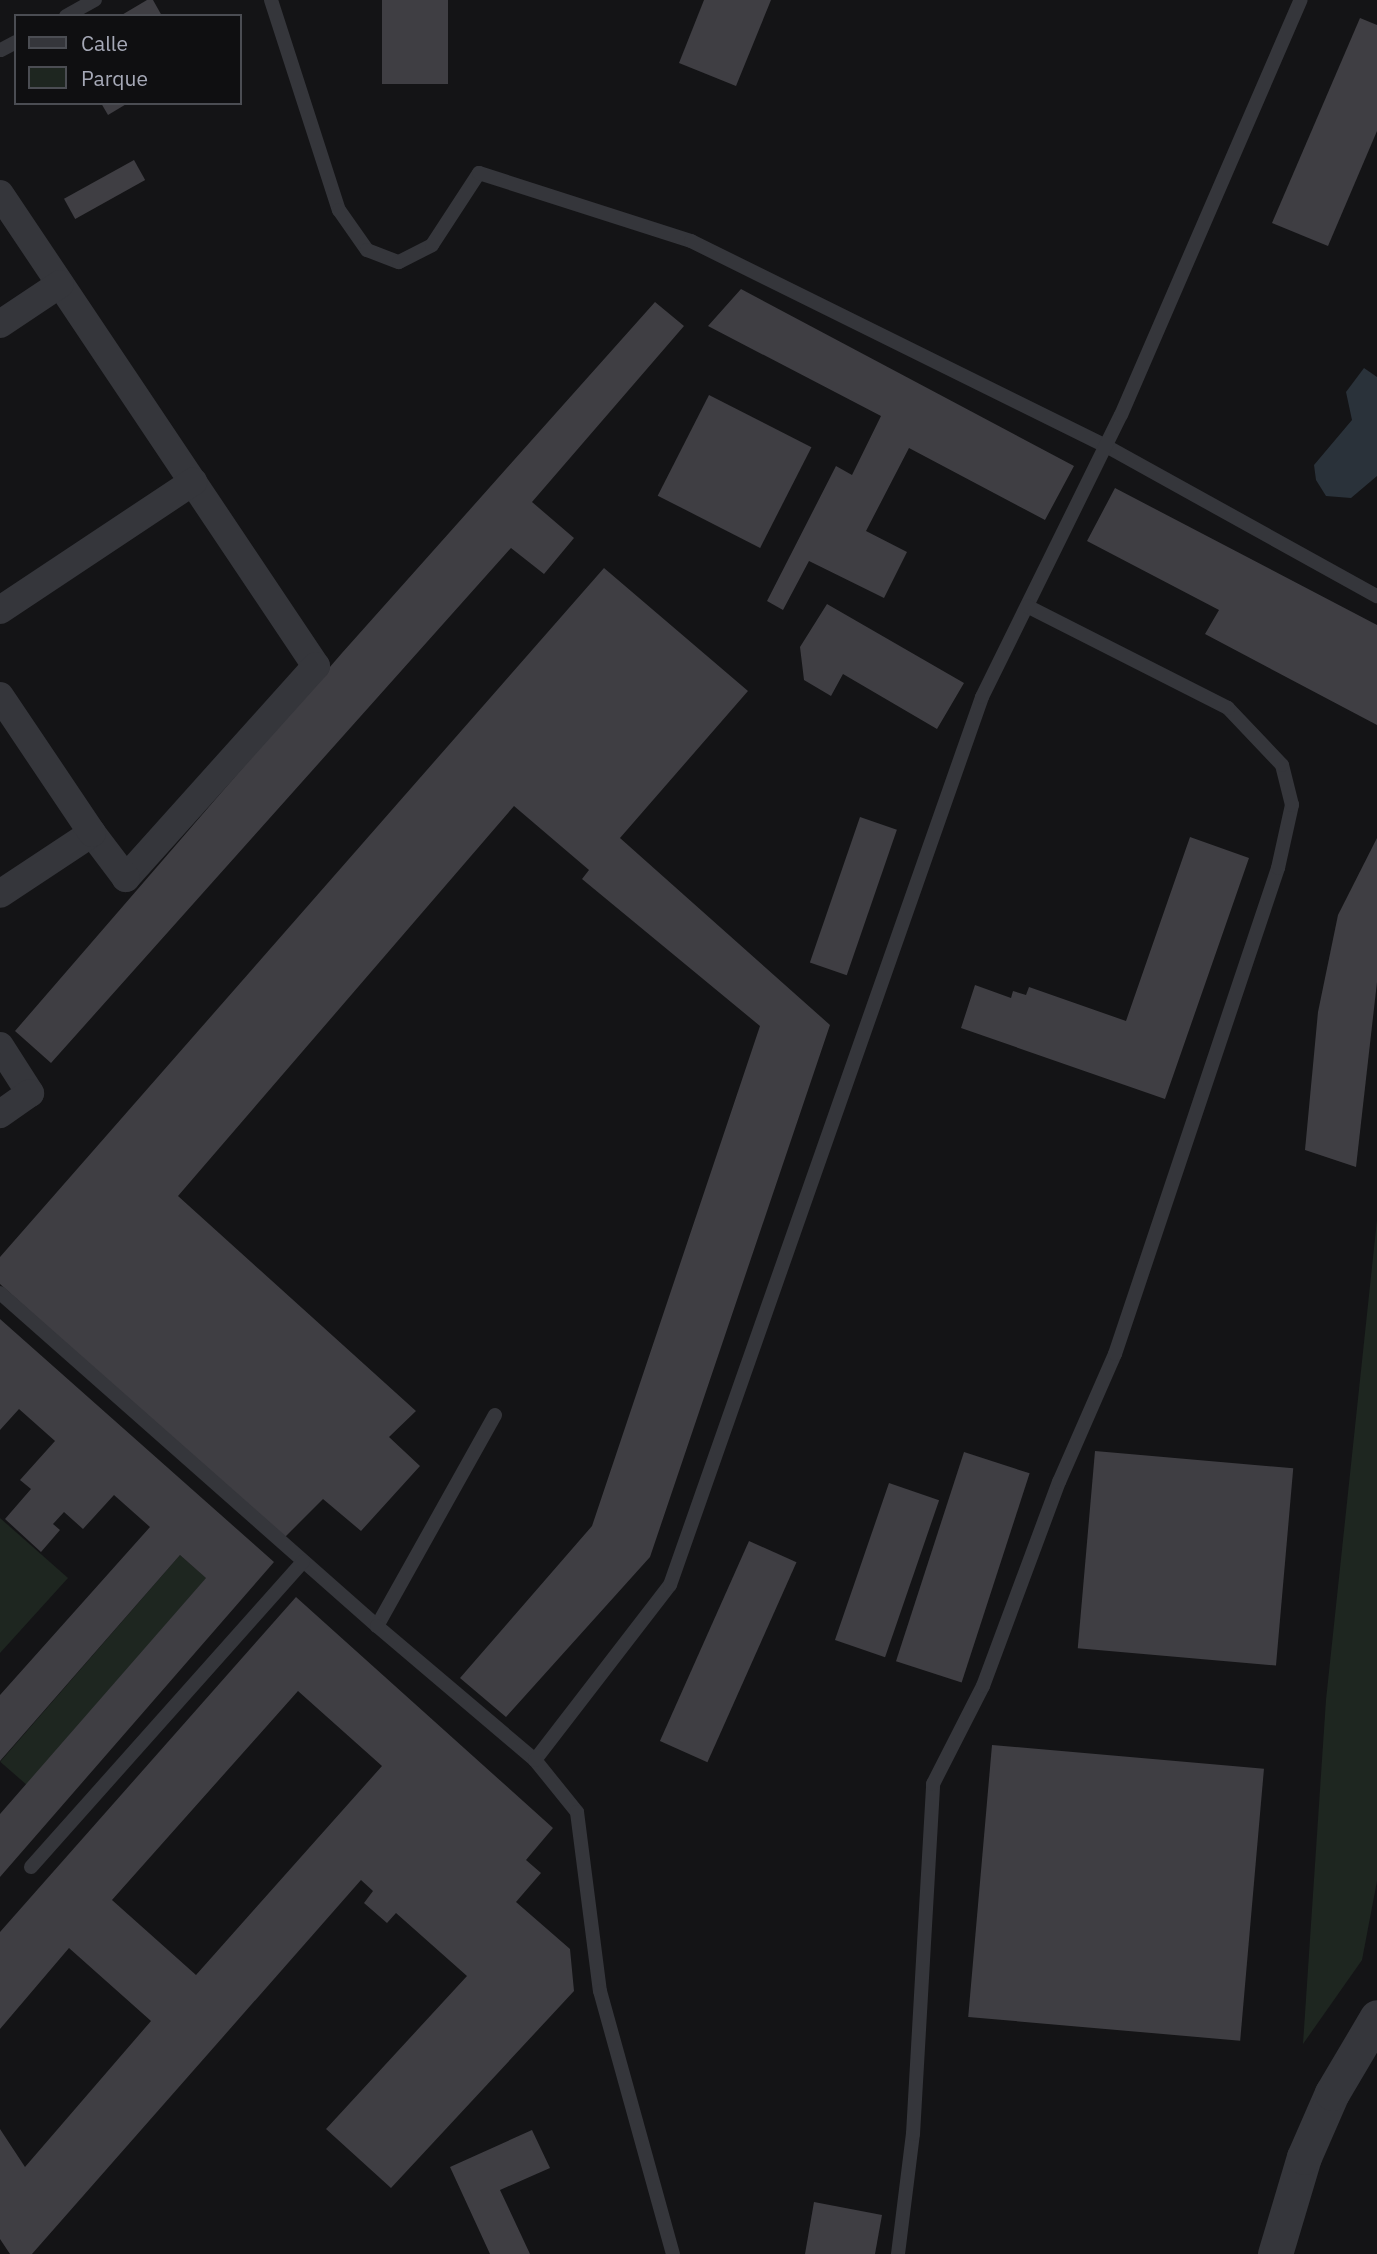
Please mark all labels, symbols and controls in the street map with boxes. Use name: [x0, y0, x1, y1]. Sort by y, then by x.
legend: [14, 14, 242, 105]
text: Calle: [81, 29, 128, 57]
text: Parque: [81, 64, 148, 92]

